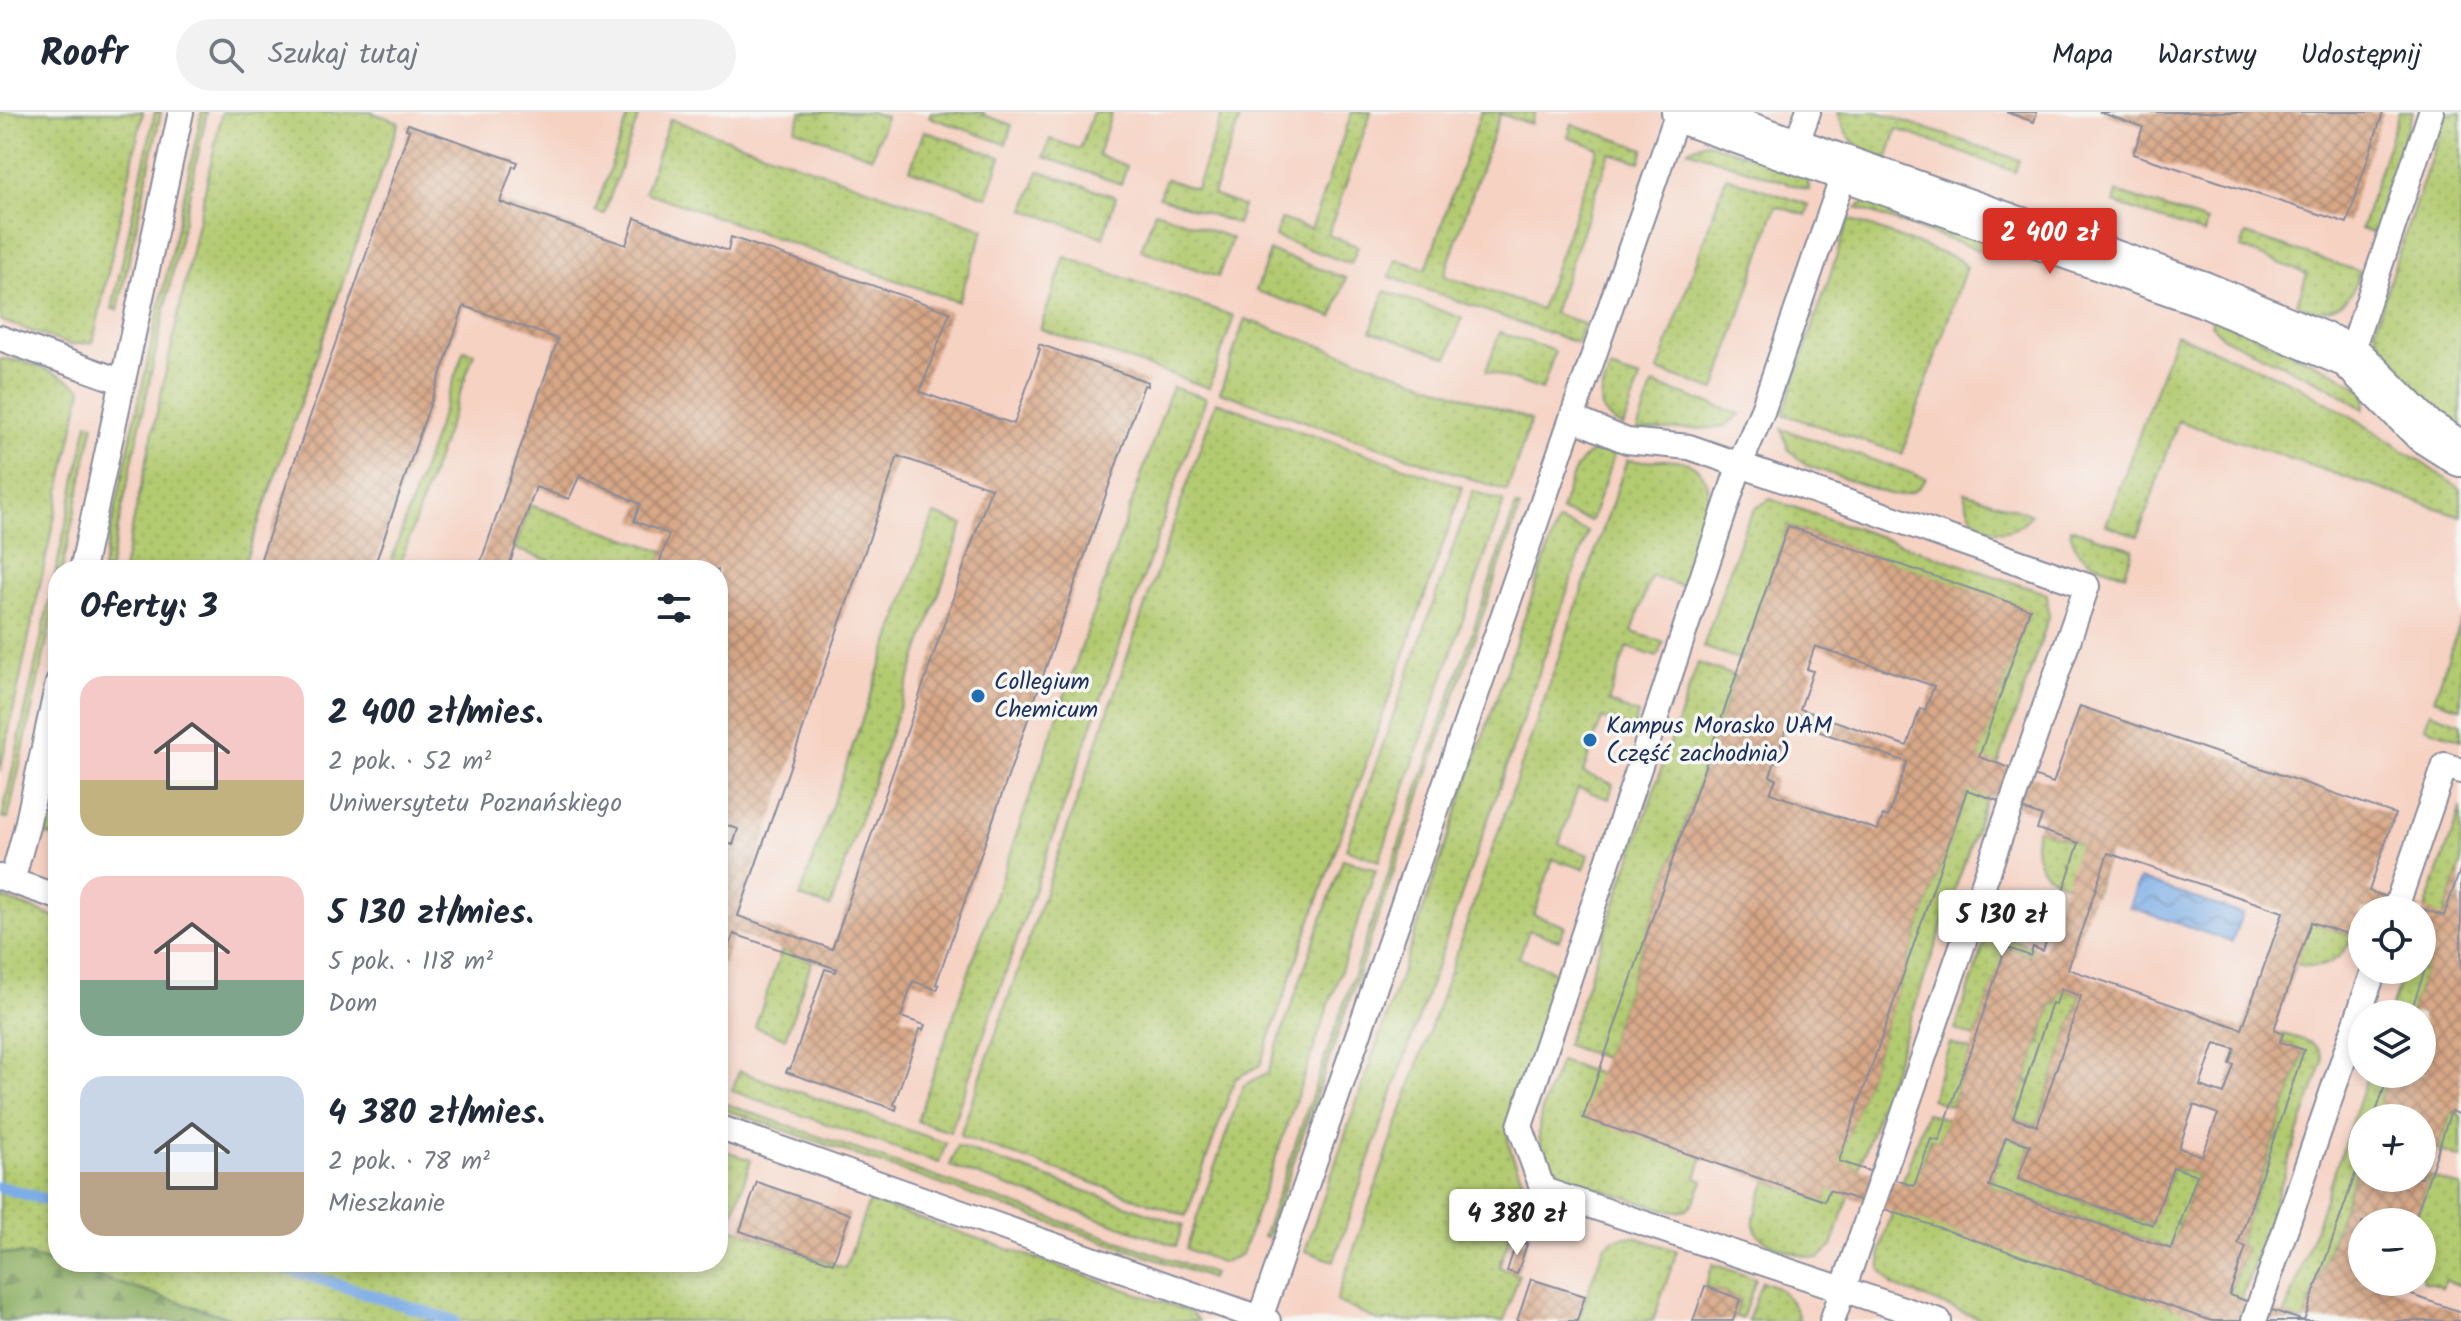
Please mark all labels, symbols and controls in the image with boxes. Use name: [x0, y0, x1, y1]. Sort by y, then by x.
search box: [176, 19, 736, 91]
text: Roofr: [40, 25, 128, 85]
text: Szukaj tutaj: [268, 31, 418, 79]
icon: search: [204, 33, 248, 77]
text: Mapa: [2052, 33, 2113, 78]
text: Warstwy: [2157, 33, 2256, 78]
text: Udostępnij: [2300, 33, 2421, 78]
pin: 2 400 zł: [1967, 208, 2133, 276]
text: 2 400 zł: [2001, 213, 2099, 255]
text: Oferty: 3: [80, 581, 218, 635]
icon: filters: [652, 586, 696, 630]
place label: Collegium Chemicum: [994, 663, 1098, 730]
text: 2 400 zł/mies.: [328, 687, 544, 741]
marker: Collegium Chemicum: [969, 687, 987, 705]
place label: Kampus Morasko UAM (część zachodnia): [1606, 707, 1832, 774]
icon: home: [144, 708, 240, 804]
marker: Kampus Morasko UAM (część zachodnia): [1581, 731, 1599, 749]
text: 2 pok. · 52 m²: [328, 741, 491, 783]
text: Uniwersytetu Poznańskiego: [328, 783, 622, 825]
text: 5 130 zł/mies.: [328, 887, 534, 941]
pin: 5 130 zł: [1919, 890, 2085, 958]
text: 5 130 zł: [1956, 895, 2048, 937]
map controls: [2348, 896, 2436, 1296]
button: locate: [2348, 896, 2436, 984]
icon: home: [144, 908, 240, 1004]
text: 5 pok. · 118 m²: [328, 941, 493, 983]
text: Dom: [328, 983, 377, 1025]
button: layers: [2348, 1000, 2436, 1088]
text: 4 380 zł/mies.: [328, 1087, 545, 1141]
button: +: [2348, 1104, 2436, 1192]
icon: home: [144, 1108, 240, 1204]
text: 2 pok. · 78 m²: [328, 1141, 490, 1183]
text: Mieszkanie: [328, 1183, 445, 1225]
pin: 4 380 zł: [1434, 1189, 1600, 1257]
text: 4 380 zł: [1467, 1194, 1567, 1236]
button: −: [2348, 1208, 2436, 1296]

